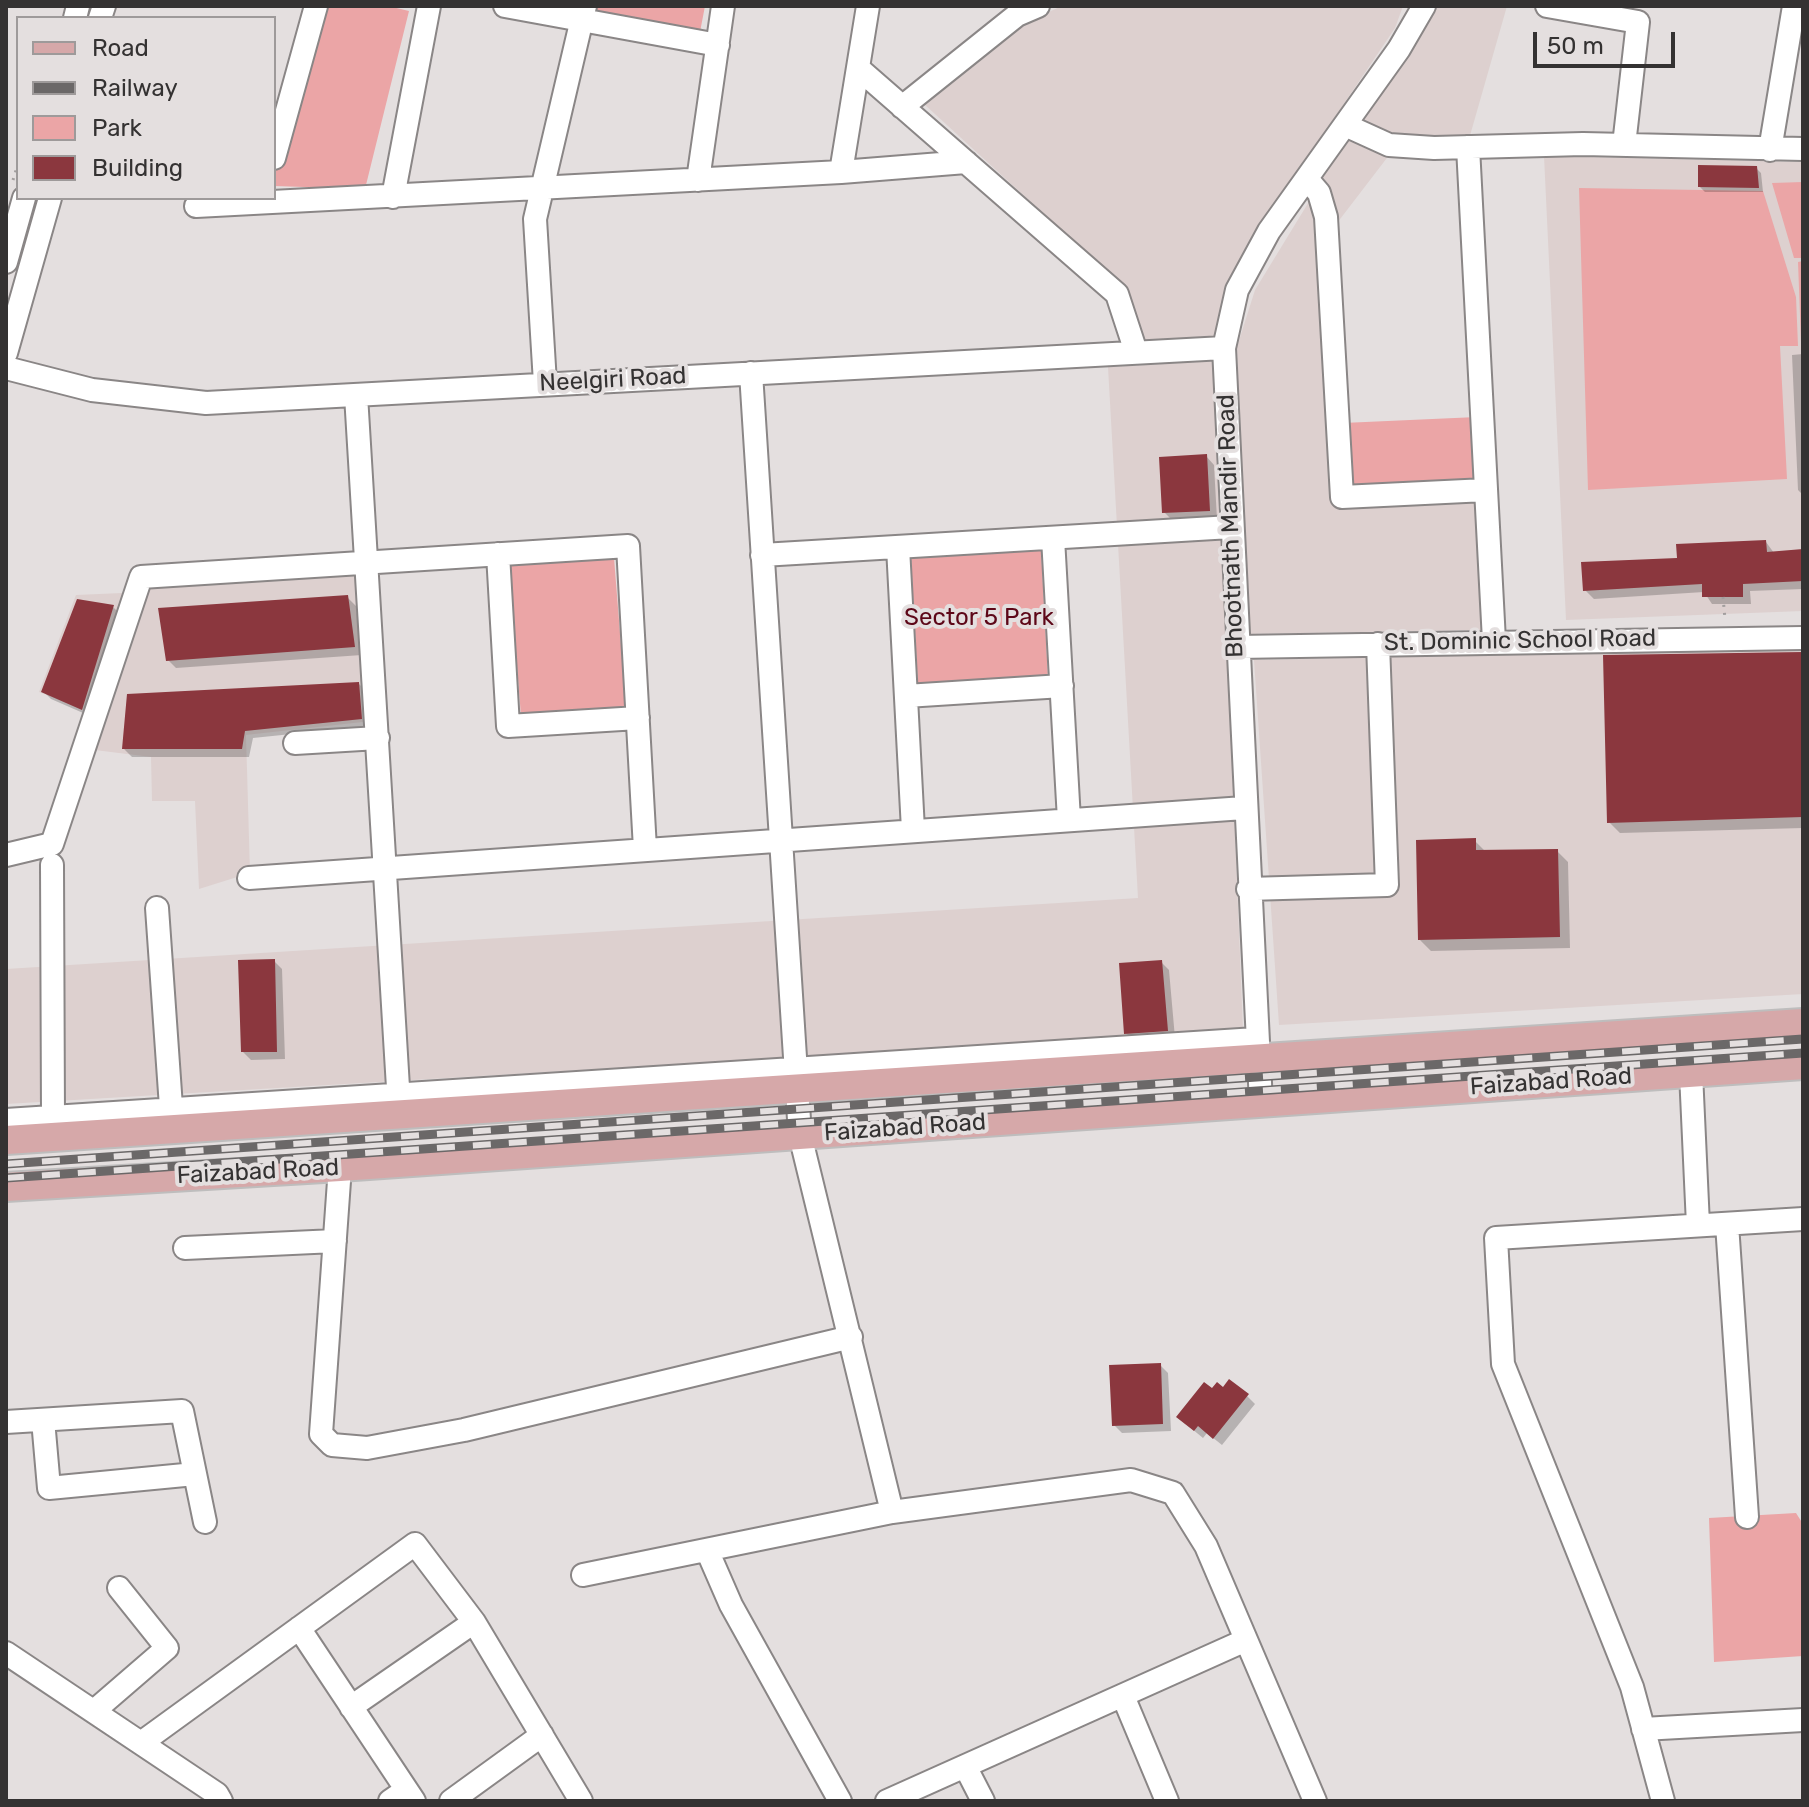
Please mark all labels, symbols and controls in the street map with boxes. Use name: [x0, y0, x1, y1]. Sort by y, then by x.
legend: [16, 16, 276, 200]
scale bar: [1537, 16, 1679, 66]
text: 50 m: [1547, 32, 1604, 60]
text: Road: [92, 34, 149, 62]
text: Railway: [92, 74, 178, 102]
text: Park: [92, 114, 142, 142]
text: Building: [92, 154, 183, 182]
street label: Neelgiri Road: [539, 362, 687, 398]
street label: Bhootnath Mandir Road: [1212, 394, 1250, 658]
park label: Sector 5 Park: [904, 604, 1054, 632]
street label: St. Dominic School Road: [1384, 624, 1656, 658]
street label: Faizabad Road: [1469, 1062, 1633, 1102]
street label: Faizabad Road: [823, 1108, 987, 1148]
street label: Faizabad Road: [176, 1153, 340, 1191]

